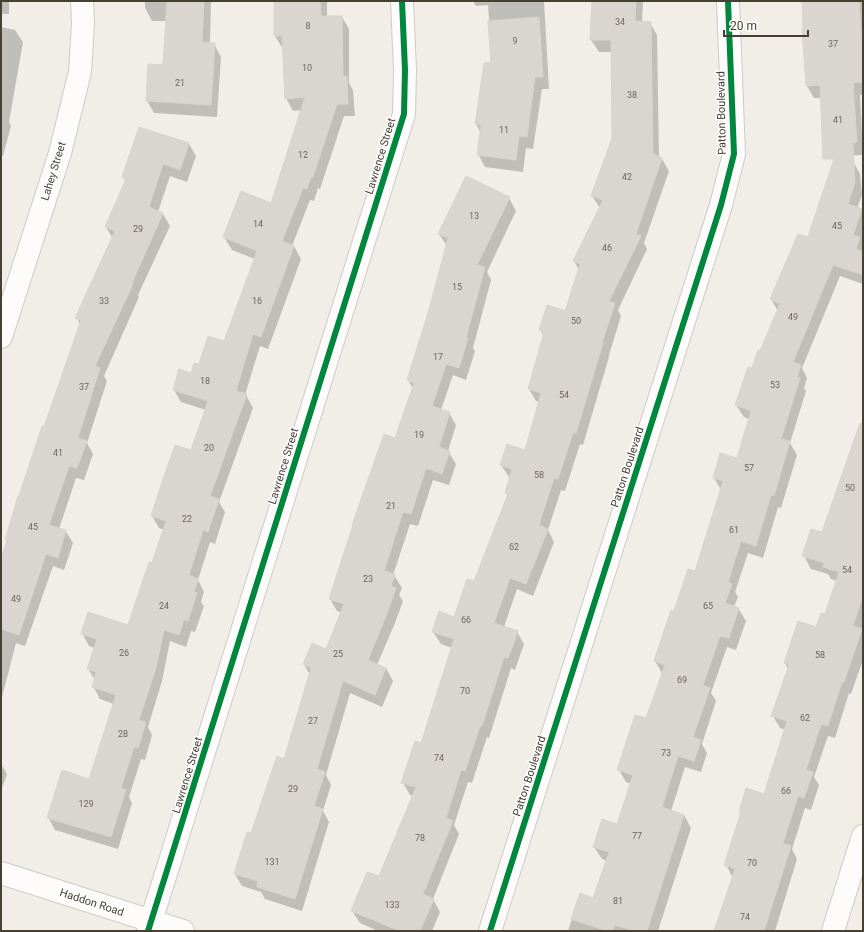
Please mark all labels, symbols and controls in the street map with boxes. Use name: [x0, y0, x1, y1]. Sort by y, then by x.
scale bar: [724, 12, 808, 38]
house number: 34: [615, 17, 625, 27]
text: 20 m: [730, 19, 757, 33]
house number: 8: [305, 21, 311, 31]
house number: 9: [512, 36, 518, 46]
house number: 37: [828, 39, 838, 49]
house number: 10: [302, 63, 312, 73]
street label: Patton Boulevard: [714, 71, 729, 155]
house number: 21: [175, 78, 185, 88]
house number: 38: [627, 90, 637, 100]
house number: 41: [833, 115, 843, 125]
street label: Lawrence Street: [363, 116, 398, 196]
house number: 11: [499, 125, 509, 135]
street label: Lahey Street: [38, 140, 69, 202]
house number: 12: [298, 150, 308, 160]
house number: 42: [622, 172, 632, 182]
house number: 13: [469, 211, 479, 221]
house number: 14: [253, 219, 263, 229]
house number: 45: [832, 221, 842, 231]
house number: 29: [133, 224, 143, 234]
house number: 46: [602, 243, 612, 253]
house number: 15: [452, 282, 462, 292]
house number: 33: [99, 296, 109, 306]
house number: 16: [252, 296, 262, 306]
house number: 49: [788, 312, 798, 322]
house number: 50: [571, 316, 581, 326]
house number: 17: [433, 352, 443, 362]
house number: 18: [200, 376, 210, 386]
house number: 53: [770, 380, 780, 390]
house number: 37: [79, 382, 89, 392]
house number: 54: [559, 390, 569, 400]
street label: Patton Boulevard: [608, 425, 647, 509]
street label: Lawrence Street: [266, 426, 301, 506]
house number: 19: [414, 430, 424, 440]
house number: 20: [204, 443, 214, 453]
house number: 41: [53, 448, 63, 458]
house number: 57: [744, 463, 754, 473]
house number: 58: [534, 470, 544, 480]
house number: 50: [845, 483, 855, 493]
house number: 21: [386, 501, 396, 511]
house number: 22: [182, 514, 192, 524]
house number: 45: [28, 522, 38, 532]
house number: 61: [729, 525, 739, 535]
house number: 62: [509, 542, 519, 552]
house number: 54: [842, 565, 852, 575]
house number: 23: [363, 574, 373, 584]
house number: 49: [11, 594, 21, 604]
house number: 24: [159, 601, 169, 611]
house number: 65: [703, 601, 713, 611]
house number: 66: [461, 615, 471, 625]
house number: 26: [119, 648, 129, 658]
house number: 25: [333, 649, 343, 659]
house number: 58: [815, 650, 825, 660]
house number: 69: [677, 675, 687, 685]
house number: 70: [460, 686, 470, 696]
house number: 62: [800, 713, 810, 723]
house number: 27: [308, 716, 318, 726]
house number: 28: [118, 729, 128, 739]
street label: Patton Boulevard: [510, 734, 549, 818]
street label: Lawrence Street: [170, 735, 205, 815]
house number: 73: [661, 748, 671, 758]
house number: 74: [434, 753, 444, 763]
house number: 29: [288, 784, 298, 794]
house number: 66: [781, 786, 791, 796]
house number: 129: [78, 799, 94, 809]
house number: 77: [632, 831, 642, 841]
house number: 78: [415, 833, 425, 843]
house number: 131: [264, 857, 280, 867]
house number: 70: [747, 858, 757, 868]
street label: Haddon Road: [58, 886, 126, 919]
house number: 81: [613, 896, 623, 906]
house number: 133: [384, 900, 400, 910]
house number: 74: [740, 912, 750, 922]

